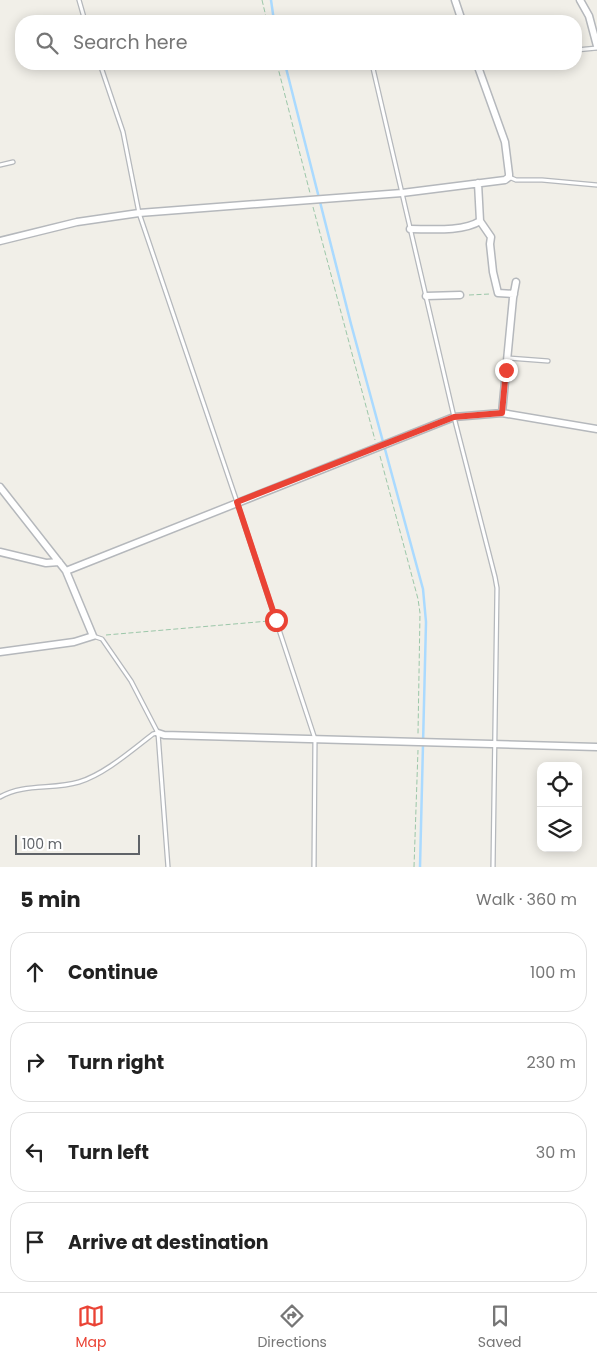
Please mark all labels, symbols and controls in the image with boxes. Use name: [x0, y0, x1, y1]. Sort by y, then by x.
search box: [15, 15, 582, 70]
icon: search: [33, 29, 61, 57]
text: Search here: [73, 29, 187, 56]
route end: [495, 359, 518, 382]
route start: [265, 609, 288, 632]
map controls: [537, 762, 582, 852]
button: locate: [537, 762, 582, 807]
button: layers: [537, 807, 582, 852]
scale bar: [15, 832, 140, 855]
text: 100 m: [22, 834, 62, 854]
text: 5 min: [20, 885, 81, 914]
text: Walk · 360 m: [476, 888, 577, 911]
icon: ahead: [21, 958, 49, 986]
text: Continue: [68, 959, 158, 986]
text: 100 m: [530, 961, 576, 984]
icon: right: [21, 1048, 49, 1076]
text: Turn right: [68, 1049, 164, 1076]
text: 230 m: [527, 1051, 576, 1074]
icon: left: [21, 1138, 49, 1166]
text: Turn left: [68, 1139, 149, 1166]
text: 30 m: [536, 1141, 576, 1164]
icon: arrive: [21, 1228, 49, 1256]
text: Arrive at destination: [68, 1229, 269, 1256]
tab: Map: [75, 1302, 106, 1353]
tab: Directions: [257, 1302, 327, 1353]
tab: Saved: [478, 1302, 522, 1353]

